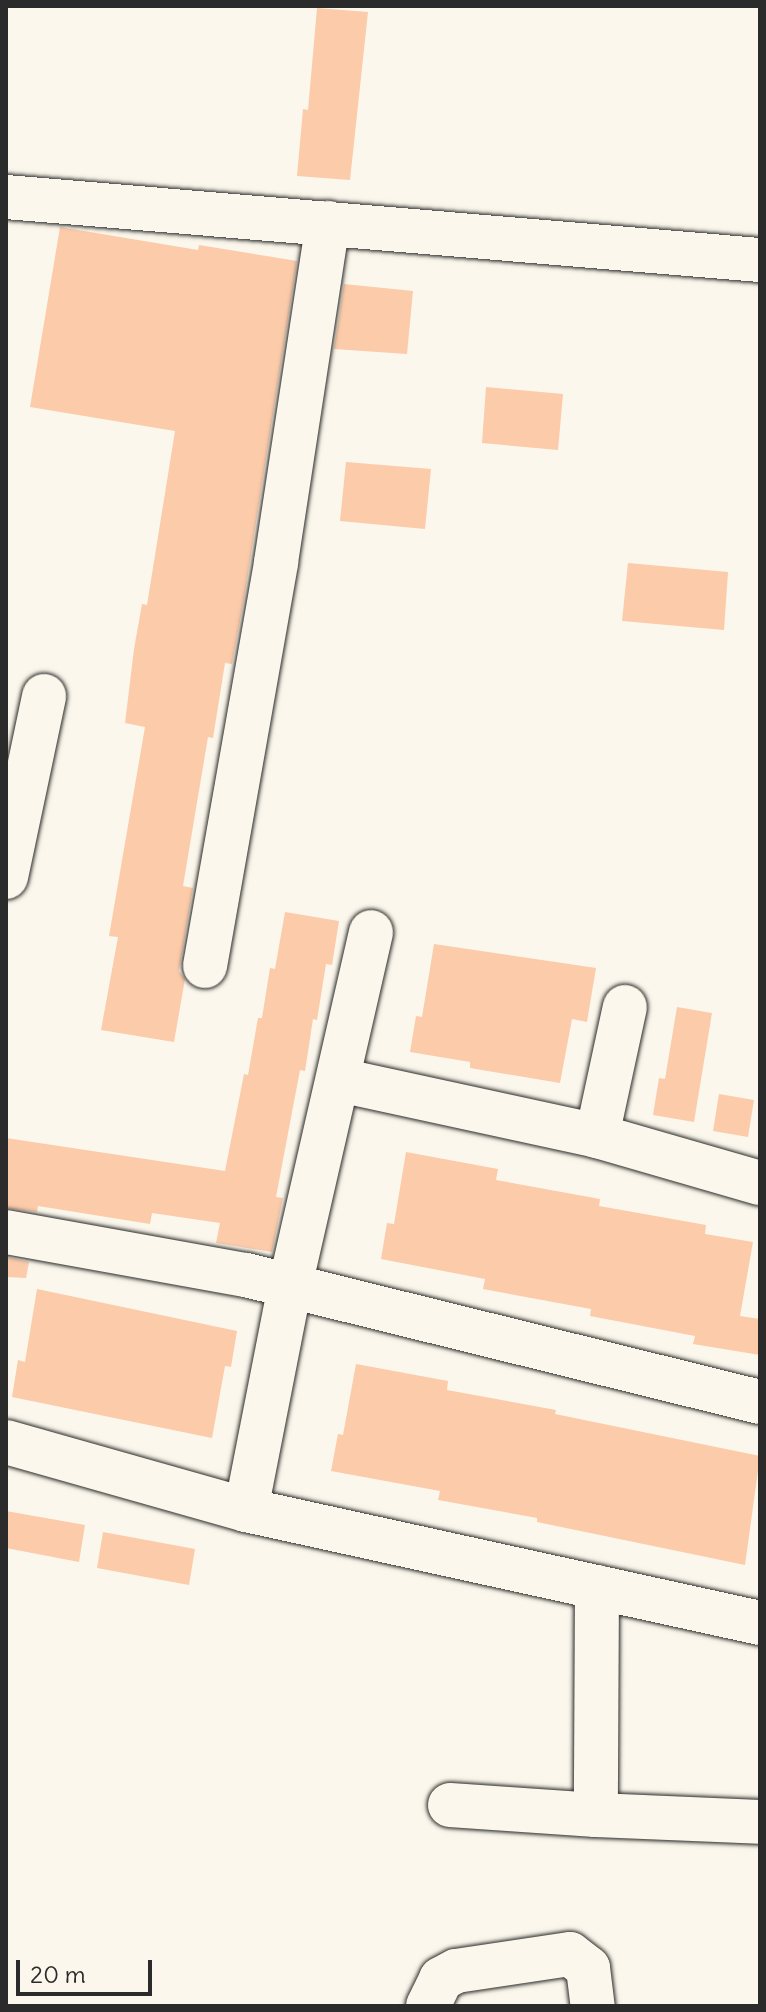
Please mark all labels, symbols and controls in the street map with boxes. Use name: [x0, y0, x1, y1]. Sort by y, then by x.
scale bar: [20, 1944, 156, 1994]
text: 20 m: [30, 1959, 86, 1989]

